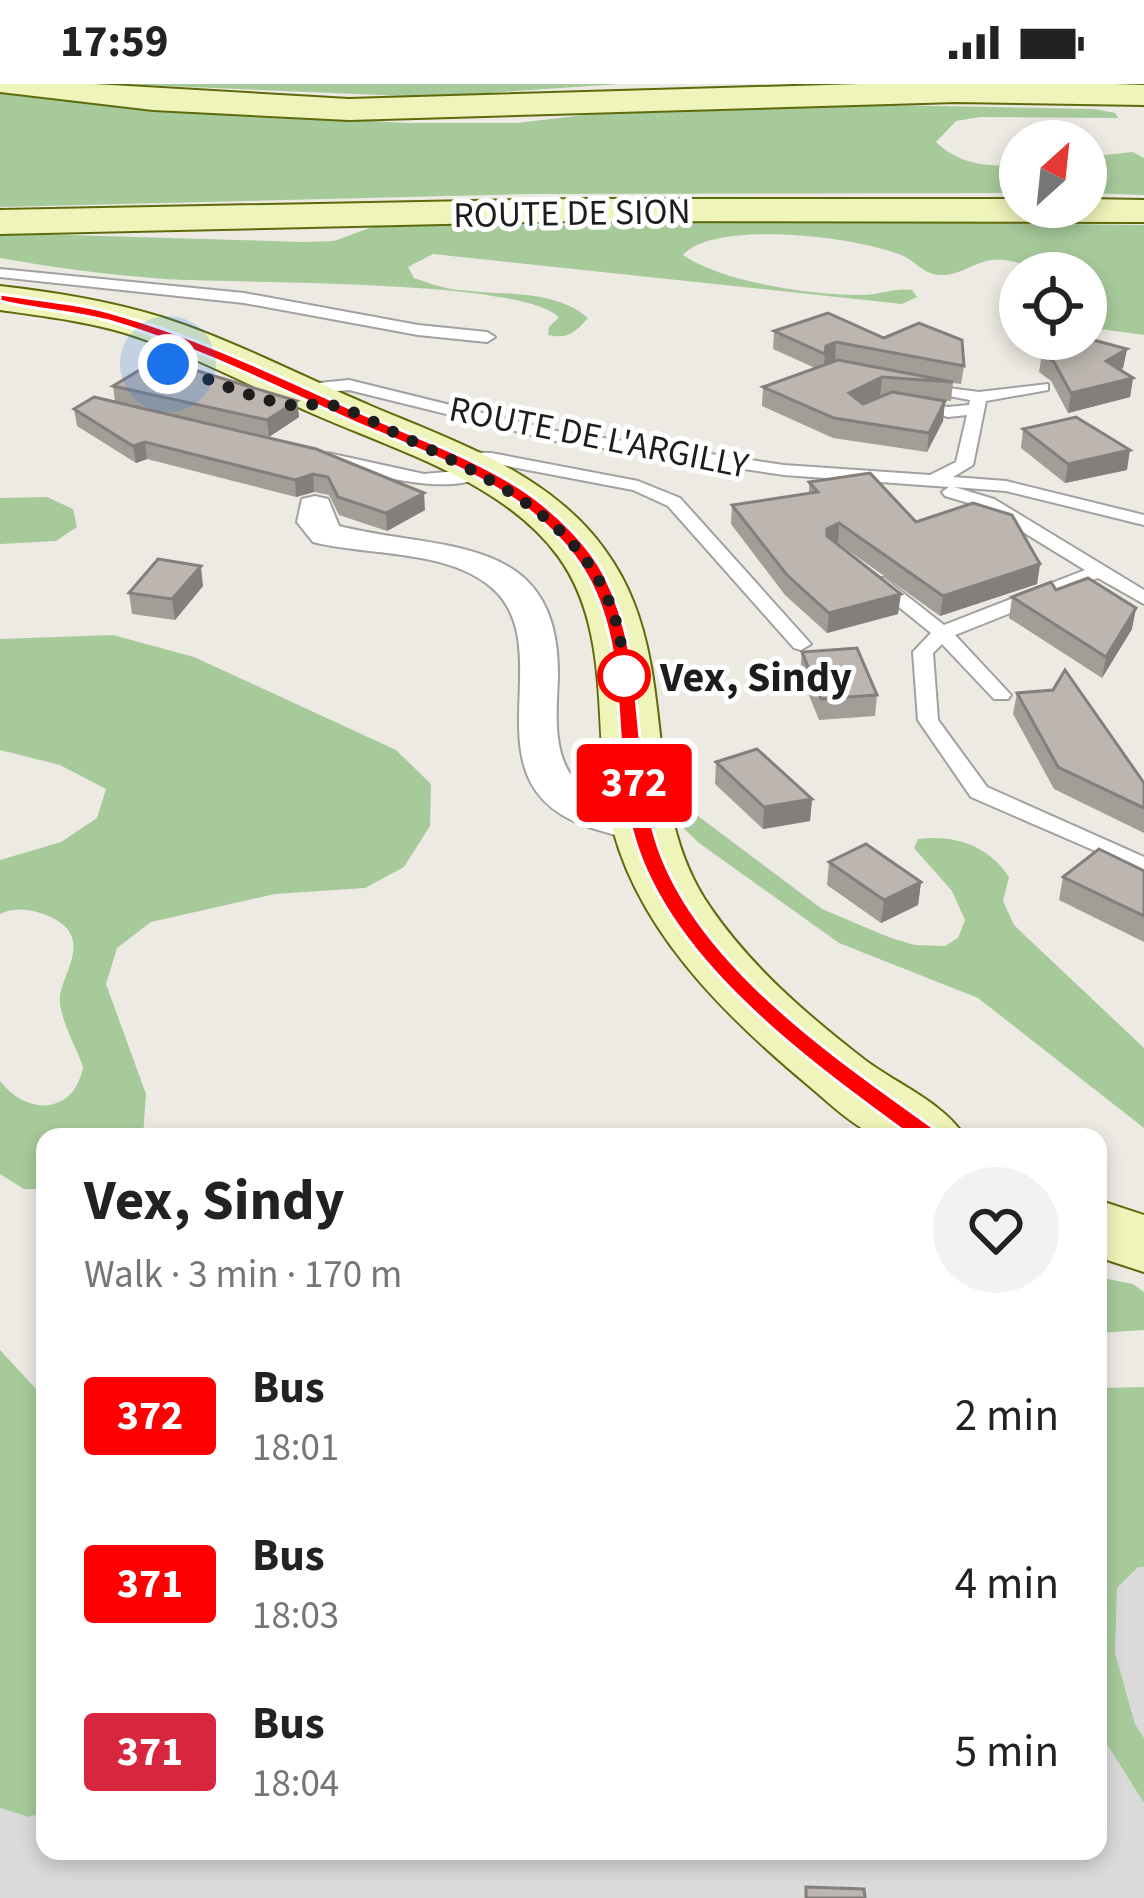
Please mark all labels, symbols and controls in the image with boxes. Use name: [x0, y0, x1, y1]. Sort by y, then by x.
text: 17:59: [60, 10, 169, 74]
north arrow: [999, 120, 1107, 228]
map controls: [999, 120, 1107, 360]
street label: ROUTE DE SION: [453, 186, 691, 241]
button: locate: [999, 252, 1107, 360]
your location: [138, 334, 198, 394]
street label: ROUTE DE L'ARGILLY: [445, 383, 754, 492]
place label: Vex, Sindy: [659, 648, 852, 708]
marker: Vex, Sindy: [599, 651, 649, 701]
line badge: 372: [565, 744, 703, 822]
text: 372: [601, 753, 667, 813]
text: Vex, Sindy: [84, 1161, 344, 1242]
button: heart: [933, 1167, 1059, 1293]
text: Walk · 3 min · 170 m: [84, 1247, 402, 1303]
text: Bus: [252, 1356, 325, 1420]
text: 2 min: [955, 1384, 1059, 1448]
text: 372: [117, 1386, 183, 1446]
text: 18:01: [252, 1420, 339, 1476]
text: Bus: [252, 1524, 325, 1588]
text: 4 min: [955, 1552, 1059, 1616]
text: 371: [117, 1554, 183, 1614]
text: 18:03: [252, 1588, 339, 1644]
text: Bus: [252, 1692, 325, 1756]
text: 5 min: [955, 1720, 1059, 1784]
text: 371: [117, 1722, 183, 1782]
text: 18:04: [252, 1756, 339, 1812]

